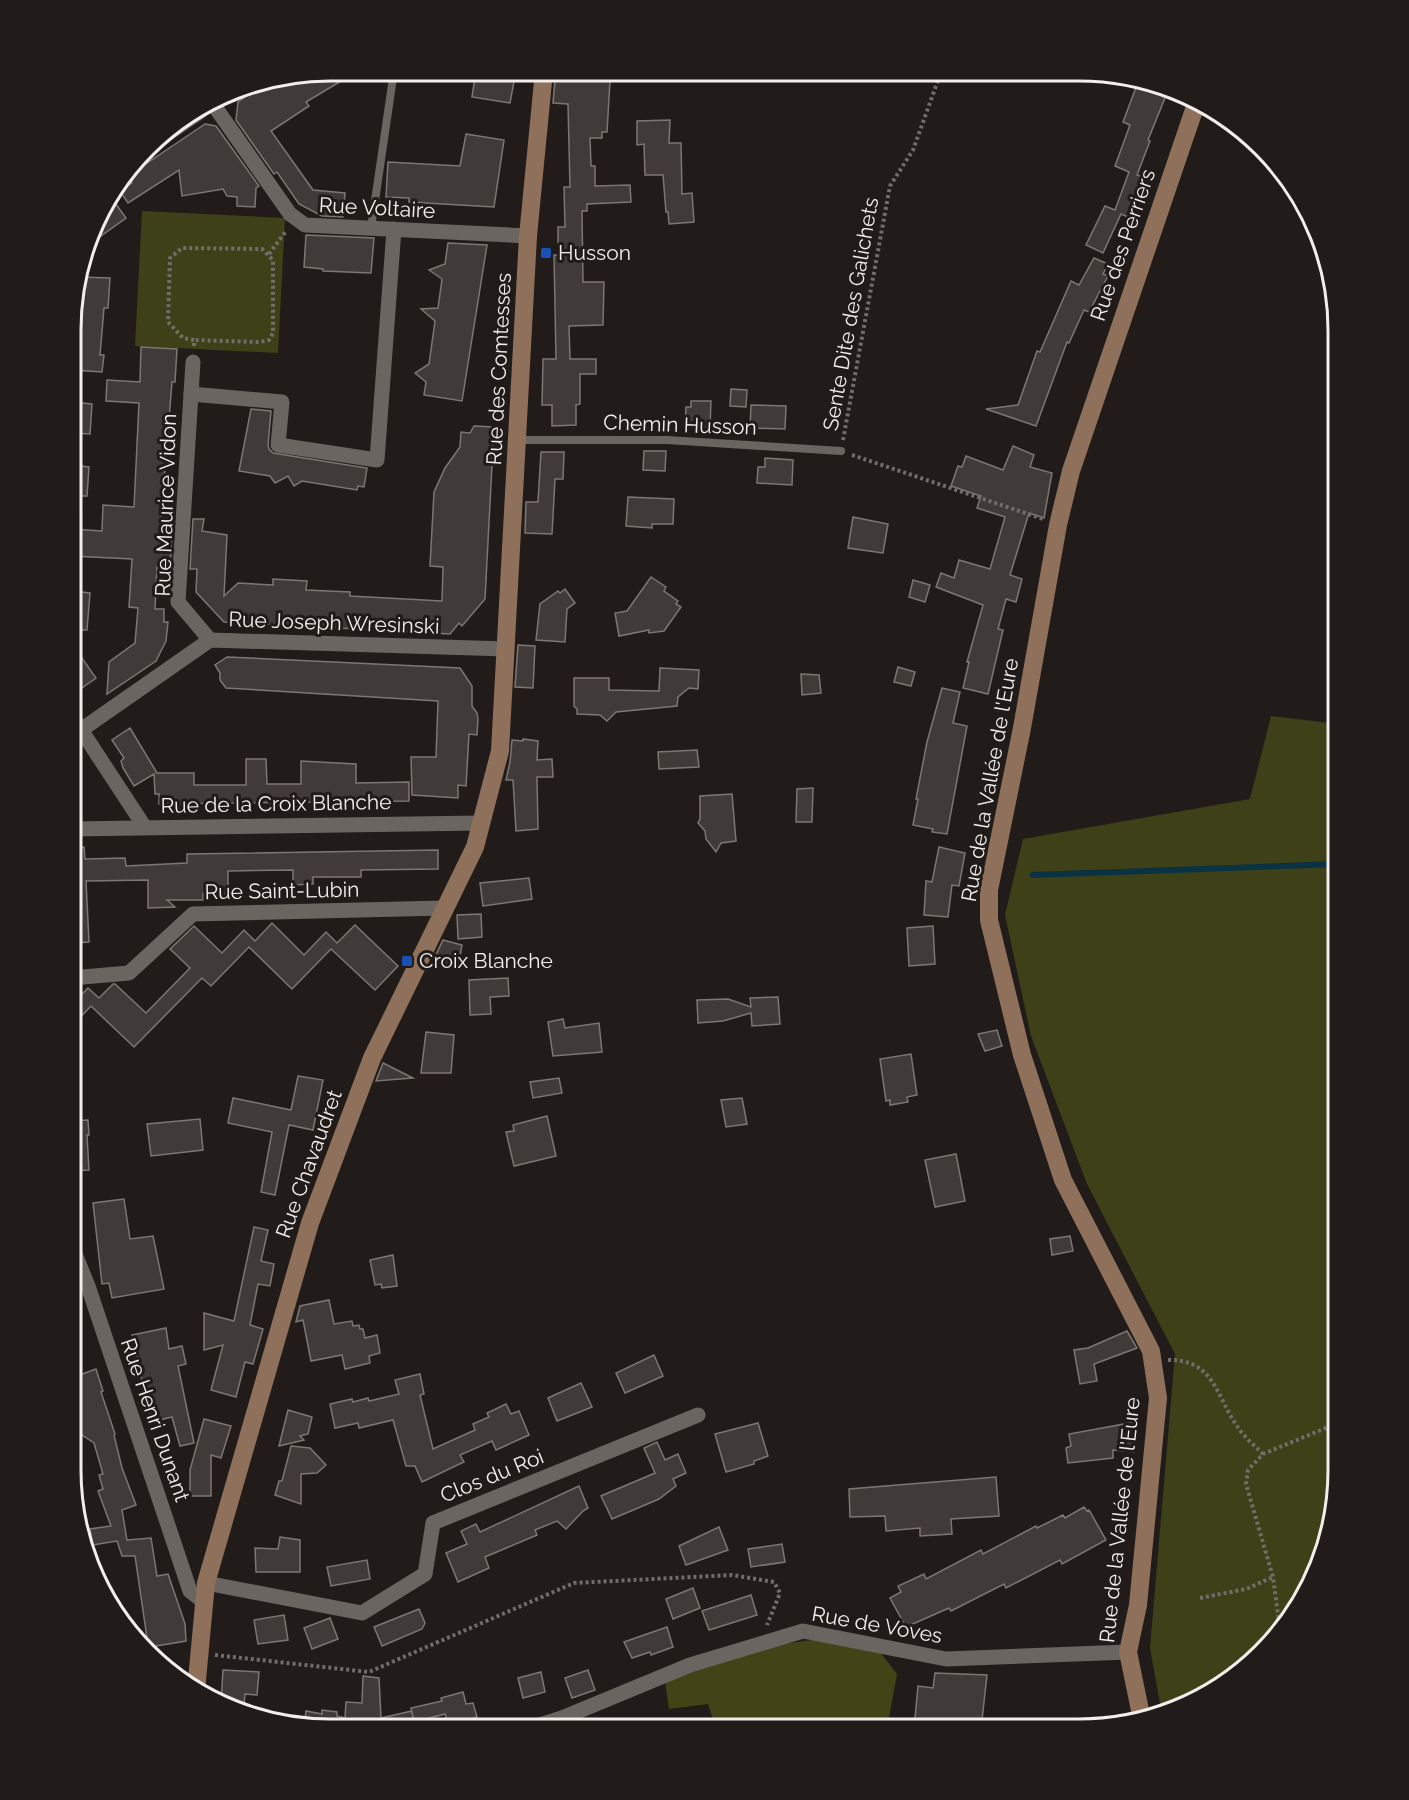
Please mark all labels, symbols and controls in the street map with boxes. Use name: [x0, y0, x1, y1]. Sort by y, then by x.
street label: Rue des Perriers: [1085, 166, 1160, 324]
street label: Rue Voltaire: [318, 192, 436, 223]
street label: Sente Dite des Galichets: [818, 195, 883, 433]
place label: Husson: [558, 240, 631, 265]
marker: Husson: [539, 246, 553, 260]
street label: Rue des Comtesses: [481, 272, 516, 466]
street label: Chemin Husson: [603, 409, 757, 440]
street label: Rue Maurice Vidon: [150, 413, 181, 597]
street label: Rue Joseph Wresinski: [228, 606, 440, 639]
street label: Rue de la Vallée de l'Eure: [956, 656, 1023, 904]
street label: Rue de la Croix Blanche: [160, 789, 392, 818]
street label: Rue Saint-Lubin: [204, 877, 360, 904]
place label: Croix Blanche: [419, 948, 553, 973]
marker: Croix Blanche: [400, 954, 414, 968]
street label: Rue Chavaudret: [270, 1086, 347, 1241]
street label: Rue Henri Dunant: [116, 1335, 195, 1505]
street label: Rue de la Vallée de l'Eure: [1094, 1396, 1145, 1644]
street label: Clos du Roi: [436, 1443, 547, 1508]
street label: Rue de Voves: [810, 1601, 944, 1648]

